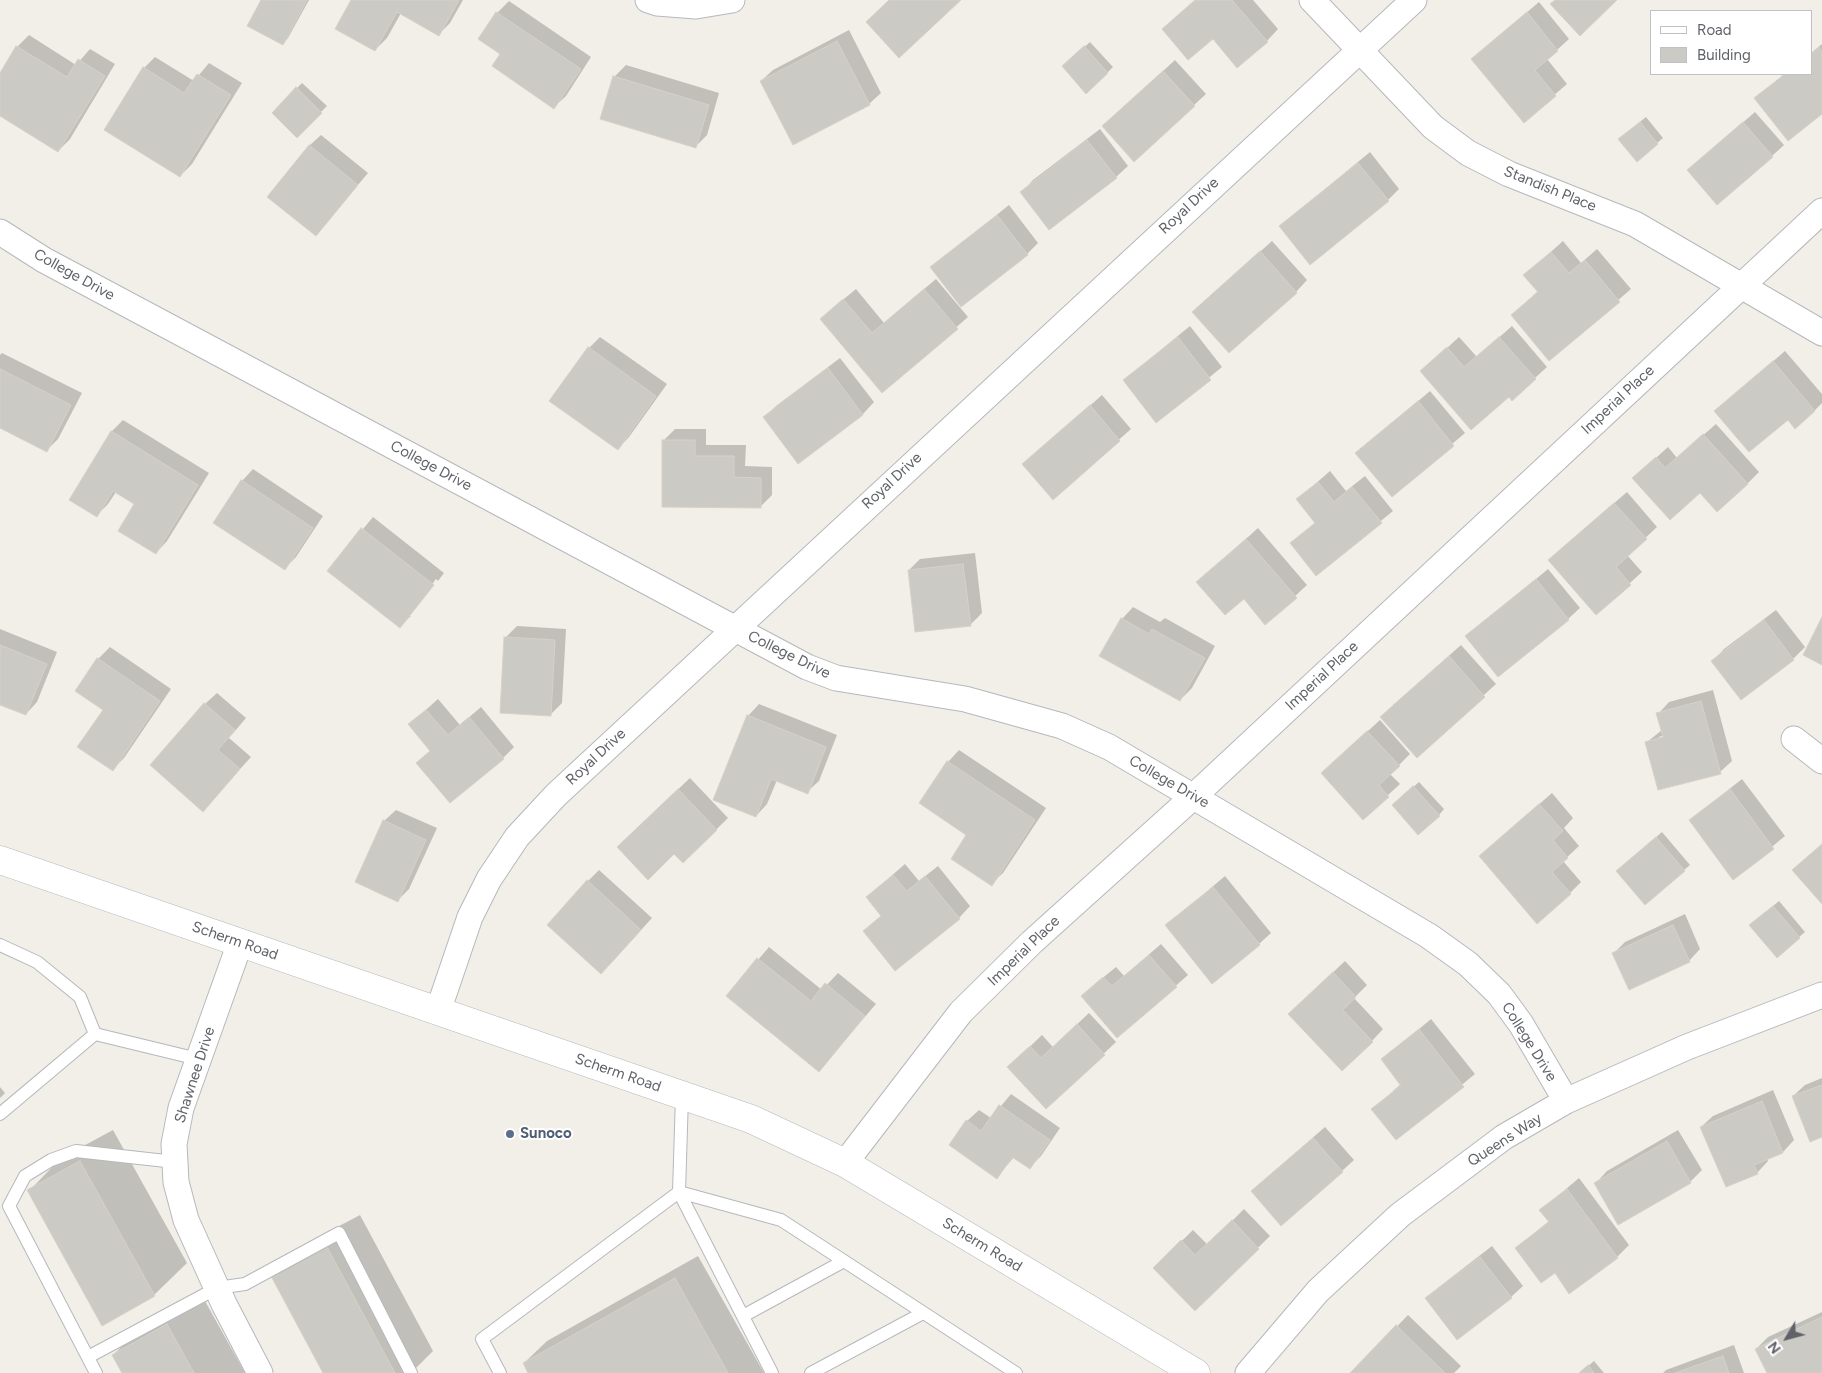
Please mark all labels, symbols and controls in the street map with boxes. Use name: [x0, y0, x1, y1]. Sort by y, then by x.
legend: [1650, 10, 1812, 75]
text: Road: [1697, 21, 1732, 39]
text: Building: [1697, 46, 1751, 64]
street label: Standish Place: [1501, 162, 1599, 216]
street label: Royal Drive: [1155, 174, 1223, 238]
street label: College Drive: [30, 245, 118, 305]
street label: Imperial Place: [1578, 362, 1658, 438]
street label: College Drive: [387, 437, 475, 495]
street label: Royal Drive: [858, 449, 926, 513]
street label: College Drive: [745, 627, 833, 683]
street label: Imperial Place: [1282, 638, 1362, 714]
street label: Royal Drive: [562, 725, 630, 789]
street label: College Drive: [1126, 752, 1212, 812]
street label: Imperial Place: [984, 912, 1064, 990]
street label: Scherm Road: [190, 918, 280, 964]
street label: College Drive: [1498, 999, 1560, 1085]
street label: Shawnee Drive: [171, 1025, 219, 1125]
street label: Scherm Road: [573, 1050, 663, 1096]
street label: Queens Way: [1465, 1109, 1545, 1171]
place label: Sunoco: [520, 1125, 572, 1143]
marker: Sunoco: [504, 1128, 516, 1140]
street label: Scherm Road: [939, 1214, 1025, 1276]
north arrow: [1762, 1313, 1812, 1363]
text: N: [1765, 1338, 1785, 1357]

